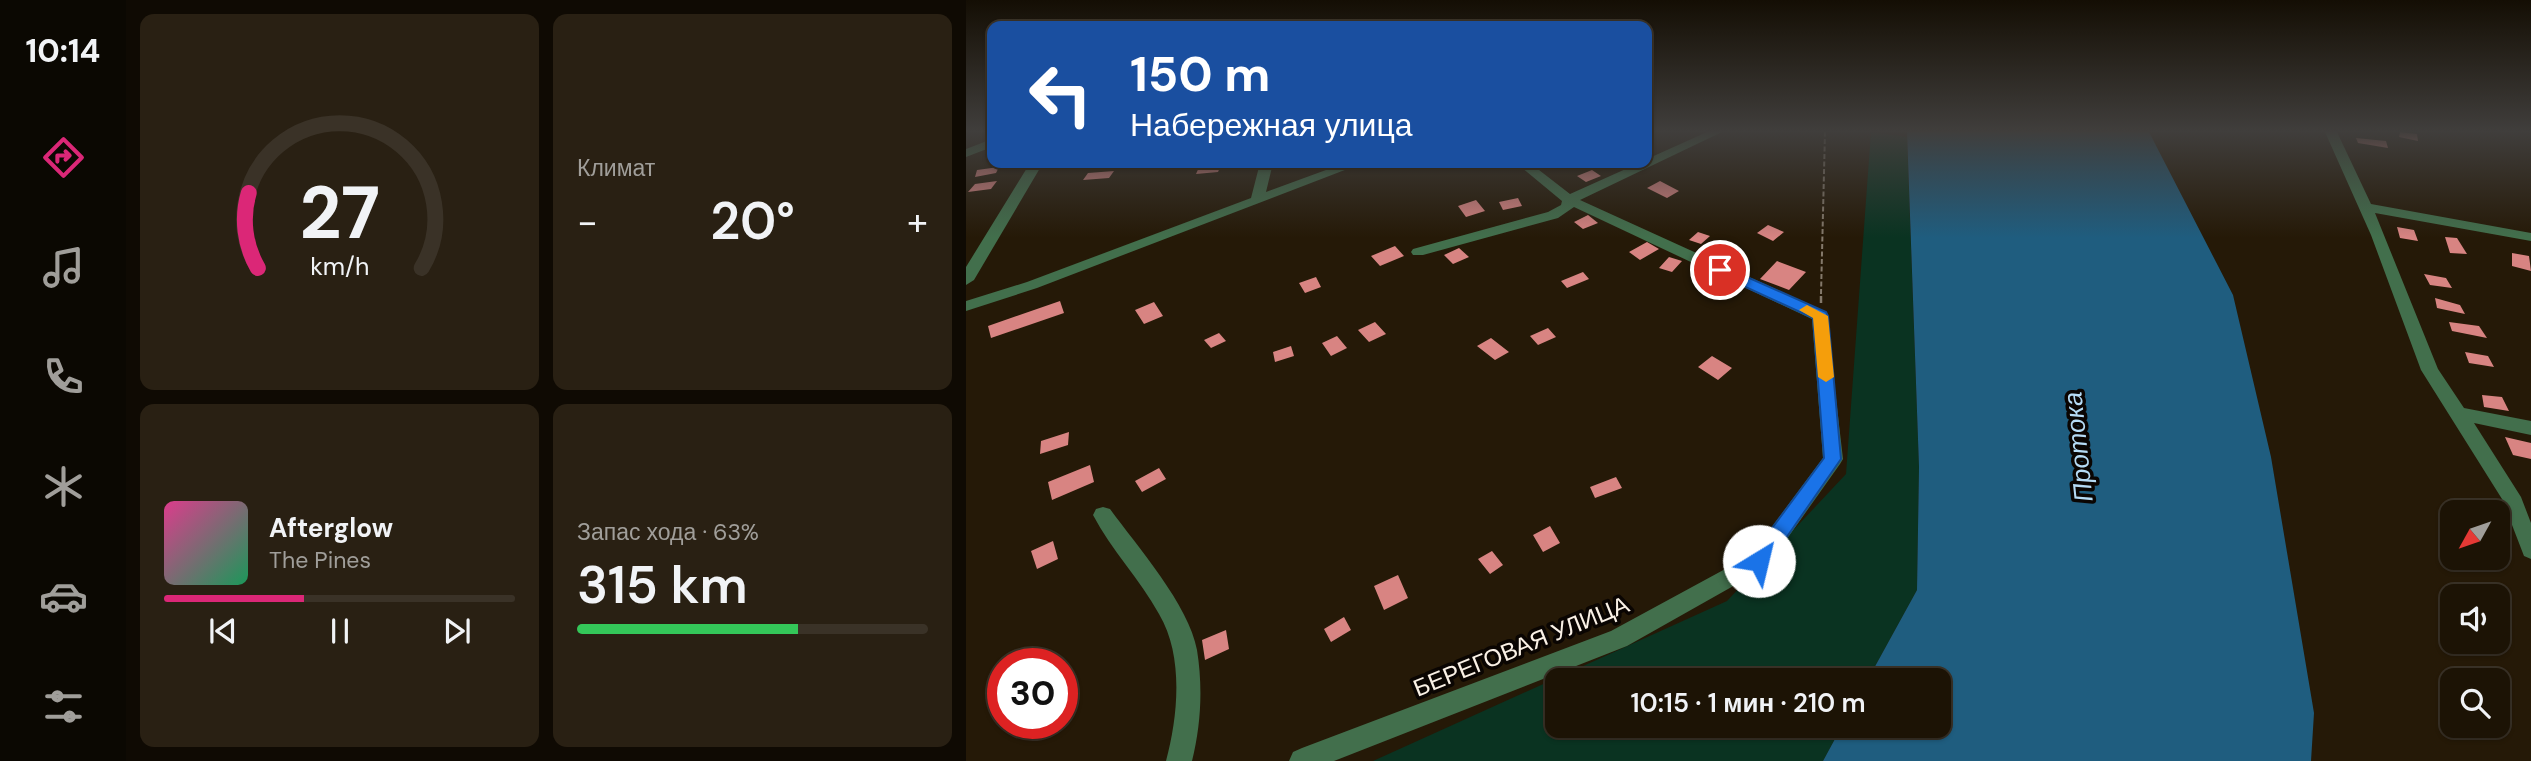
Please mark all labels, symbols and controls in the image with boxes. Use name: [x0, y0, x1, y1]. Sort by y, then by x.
text: 10:14: [26, 30, 100, 72]
text: 150 m: [1130, 42, 1270, 106]
icon: left: [1015, 49, 1106, 140]
text: Набережная улица: [1130, 104, 1413, 146]
icon: directions: [39, 133, 88, 182]
text: Климат: [577, 153, 655, 183]
text: 27: [299, 166, 380, 261]
text: 20°: [710, 187, 795, 255]
text: −: [577, 197, 598, 247]
text: +: [907, 197, 928, 247]
pin: [1690, 240, 1750, 300]
icon: music: [39, 243, 88, 292]
text: km/h: [310, 250, 369, 283]
icon: arrive: [1701, 251, 1739, 289]
icon: phone: [39, 352, 88, 401]
water label: Протока: [2055, 390, 2101, 504]
icon: climate: [39, 462, 88, 511]
north arrow: [2440, 500, 2510, 570]
map controls: [2440, 500, 2510, 738]
text: Afterglow: [269, 511, 393, 545]
text: Запас хода · 63%: [577, 517, 759, 547]
position arrow: [1722, 524, 1796, 598]
text: The Pines: [269, 545, 371, 575]
text: 315 km: [577, 551, 748, 619]
icon: car: [39, 572, 88, 621]
button: sound: [2440, 584, 2510, 654]
street label: БЕРЕГОВАЯ УЛИЦА: [1408, 589, 1634, 703]
icon: previous: [204, 612, 242, 650]
icon: pause: [321, 612, 359, 650]
icon: next: [438, 612, 476, 650]
speed limit sign: 30: [987, 648, 1078, 739]
button: search: [2440, 668, 2510, 738]
icon: filters: [39, 682, 88, 731]
text: 10:15 · 1 мин · 210 m: [1630, 686, 1866, 720]

